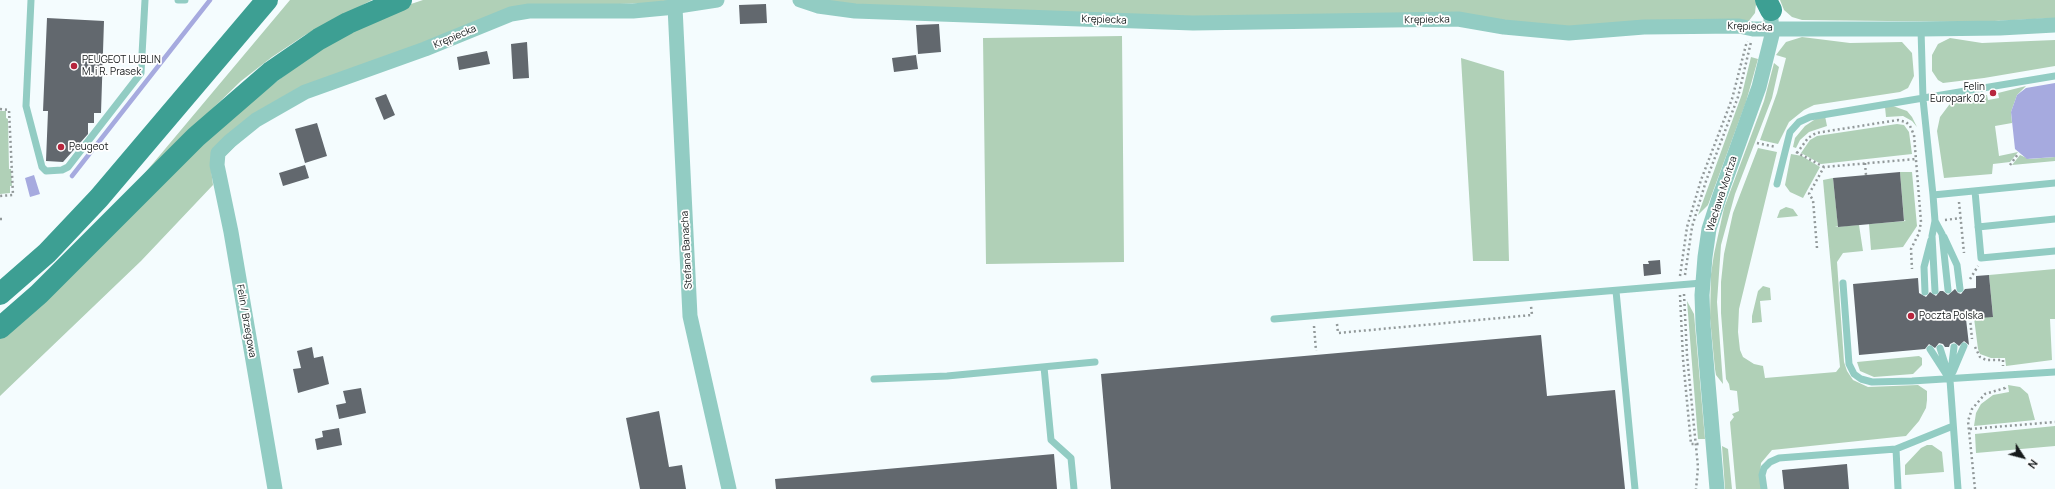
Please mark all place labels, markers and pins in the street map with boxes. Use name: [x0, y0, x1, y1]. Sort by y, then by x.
place label: PEUGEOT LUBLIN M. i R. Prasek: [82, 54, 161, 78]
marker: PEUGEOT LUBLIN M. i R. Prasek: [69, 61, 79, 71]
place label: Felin Europark 02: [1930, 81, 1985, 104]
marker: Felin Europark 02: [1988, 88, 1998, 98]
place label: Peugeot: [69, 141, 108, 153]
marker: Peugeot: [56, 142, 66, 152]
place label: Poczta Polska: [1919, 310, 1983, 322]
marker: Poczta Polska: [1906, 311, 1916, 321]

